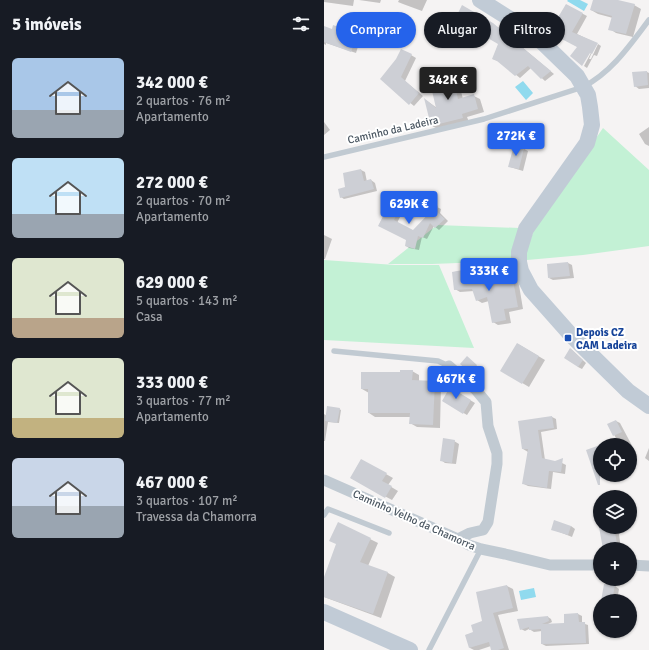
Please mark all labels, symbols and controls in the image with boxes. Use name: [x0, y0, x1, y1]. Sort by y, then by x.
chip: Comprar: [336, 12, 416, 48]
chip: Alugar: [424, 12, 491, 48]
chip: Filtros: [499, 12, 565, 48]
icon: filters: [290, 13, 312, 35]
text: 5 imóveis: [12, 14, 82, 35]
pin: 342K €: [415, 67, 481, 101]
text: 342 000 €: [136, 72, 208, 93]
text: 342K €: [428, 72, 468, 88]
icon: home: [44, 74, 92, 122]
text: 2 quartos · 76 m²: [136, 93, 231, 109]
text: Apartamento: [136, 109, 209, 125]
street label: Caminho da Ladeira: [346, 113, 440, 147]
pin: 272K €: [483, 123, 549, 157]
text: 272K €: [496, 128, 536, 144]
text: 272 000 €: [136, 172, 208, 193]
icon: home: [44, 174, 92, 222]
pin: 629K €: [376, 191, 442, 225]
text: 2 quartos · 70 m²: [136, 193, 231, 209]
text: 629K €: [389, 196, 429, 212]
text: Apartamento: [136, 209, 209, 225]
pin: 333K €: [456, 258, 522, 292]
text: 333K €: [469, 263, 509, 279]
text: 629 000 €: [136, 272, 208, 293]
icon: home: [44, 274, 92, 322]
text: 5 quartos · 143 m²: [136, 293, 238, 309]
text: Casa: [136, 309, 163, 325]
place label: Depois CZ CAM Ladeira: [576, 326, 638, 352]
marker: Depois CZ CAM Ladeira: [563, 333, 573, 343]
pin: 467K €: [423, 366, 489, 400]
text: 467K €: [436, 371, 476, 387]
text: 333 000 €: [136, 372, 208, 393]
icon: home: [44, 374, 92, 422]
text: 3 quartos · 77 m²: [136, 393, 231, 409]
text: Apartamento: [136, 409, 209, 425]
map controls: [593, 438, 637, 638]
button: locate: [593, 438, 637, 482]
text: 467 000 €: [136, 472, 208, 493]
icon: home: [44, 474, 92, 522]
street label: Caminho Velho da Chamorra: [351, 487, 478, 553]
button: layers: [593, 490, 637, 534]
text: 3 quartos · 107 m²: [136, 493, 238, 509]
text: Travessa da Chamorra: [136, 509, 257, 525]
button: +: [593, 542, 637, 586]
button: −: [593, 594, 637, 638]

